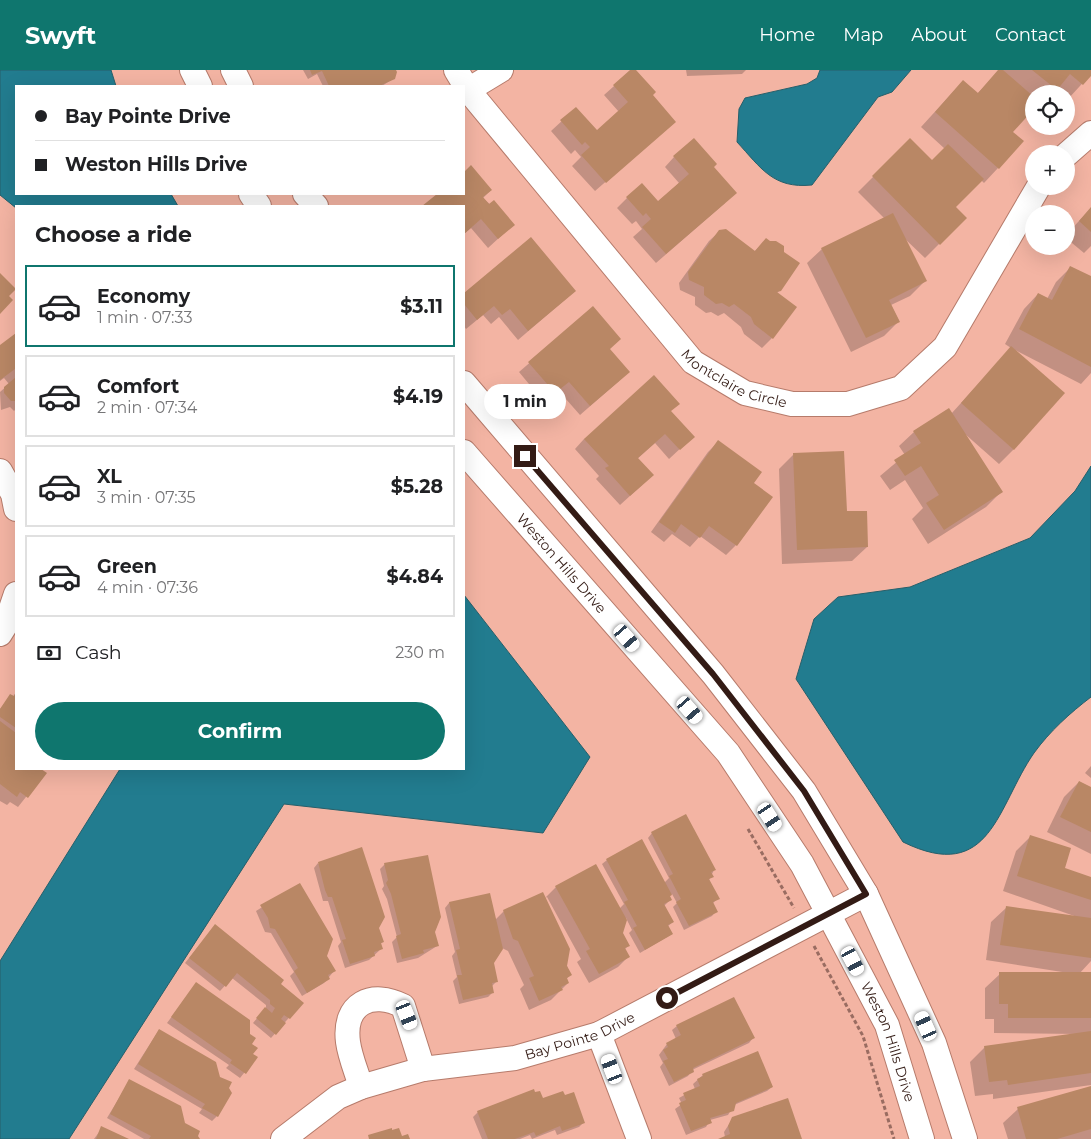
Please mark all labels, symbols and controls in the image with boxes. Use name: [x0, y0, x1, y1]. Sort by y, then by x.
text: Swyft: [25, 21, 96, 50]
text: Home: [759, 24, 815, 46]
text: Map: [843, 24, 883, 46]
text: About: [911, 24, 967, 46]
text: Contact: [995, 24, 1066, 46]
map controls: [1025, 85, 1075, 255]
button: locate: [1025, 85, 1075, 135]
text: Bay Pointe Drive: [65, 105, 231, 128]
button: +: [1025, 145, 1075, 195]
text: Weston Hills Drive: [65, 153, 248, 176]
button: −: [1025, 205, 1075, 255]
text: Choose a ride: [35, 221, 192, 248]
icon: car: [37, 284, 82, 329]
text: Economy: [97, 285, 190, 308]
text: $3.11: [400, 295, 443, 318]
text: 1 min · 07:33: [97, 308, 192, 327]
street label: Montclaire Circle: [677, 345, 789, 412]
icon: car: [37, 374, 82, 419]
text: Comfort: [97, 375, 179, 398]
callout: 1 min: [484, 384, 566, 418]
text: $4.19: [393, 385, 443, 408]
text: 1 min: [503, 392, 547, 411]
text: 2 min · 07:34: [97, 398, 197, 417]
route end: [514, 445, 536, 467]
icon: car: [37, 464, 82, 509]
text: XL: [97, 465, 122, 488]
text: $5.28: [391, 475, 443, 498]
text: 3 min · 07:35: [97, 488, 196, 507]
street label: Weston Hills Drive: [513, 509, 610, 617]
icon: car: [37, 554, 82, 599]
text: Green: [97, 555, 157, 578]
text: $4.84: [386, 565, 443, 588]
text: 4 min · 07:36: [97, 578, 198, 597]
car: [611, 622, 642, 654]
icon: cash: [35, 639, 63, 667]
text: Cash: [75, 641, 122, 664]
text: 230 m: [395, 643, 445, 662]
car: [674, 694, 705, 726]
button: Confirm: [35, 702, 445, 760]
car: [755, 800, 784, 834]
car: [839, 944, 866, 978]
street label: Weston Hills Drive: [857, 979, 919, 1104]
route start: [656, 987, 678, 1009]
car: [394, 998, 419, 1032]
street label: Bay Pointe Drive: [523, 1008, 638, 1064]
car: [913, 1009, 938, 1043]
car: [599, 1052, 624, 1086]

